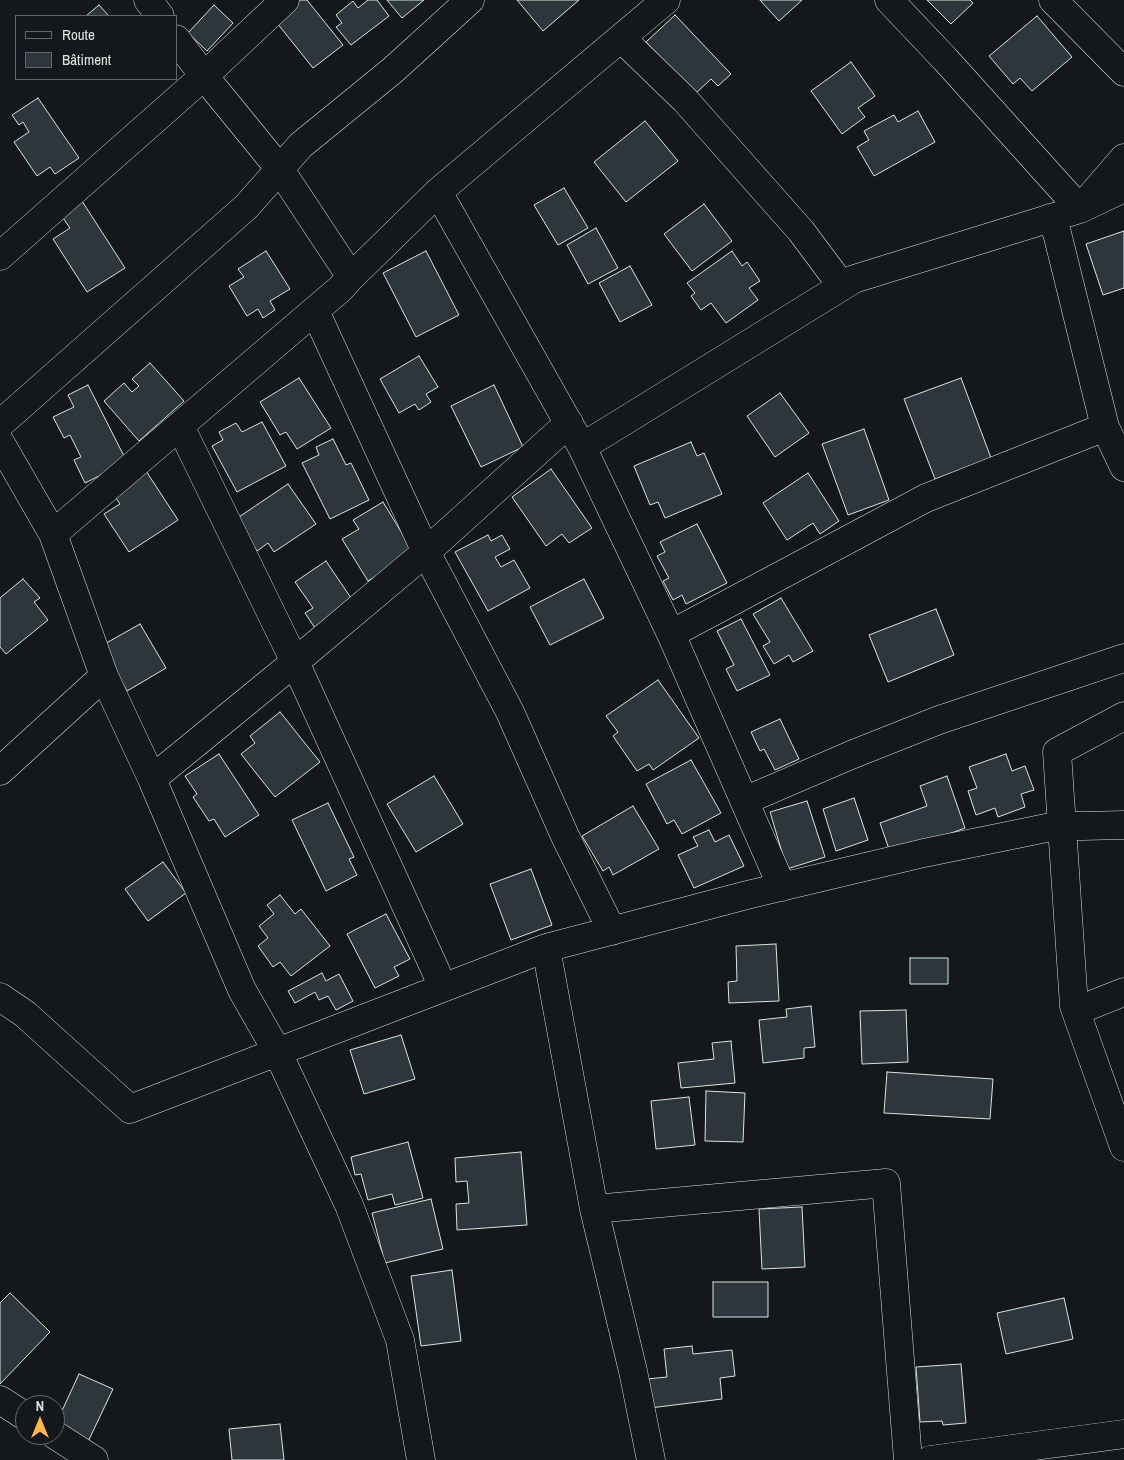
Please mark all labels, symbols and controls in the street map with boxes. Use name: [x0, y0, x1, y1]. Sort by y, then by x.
legend: [15, 15, 178, 80]
text: Route: [62, 24, 95, 45]
text: Bâtiment: [62, 49, 111, 70]
north arrow: [15, 1395, 65, 1445]
text: N: [36, 1397, 44, 1415]

